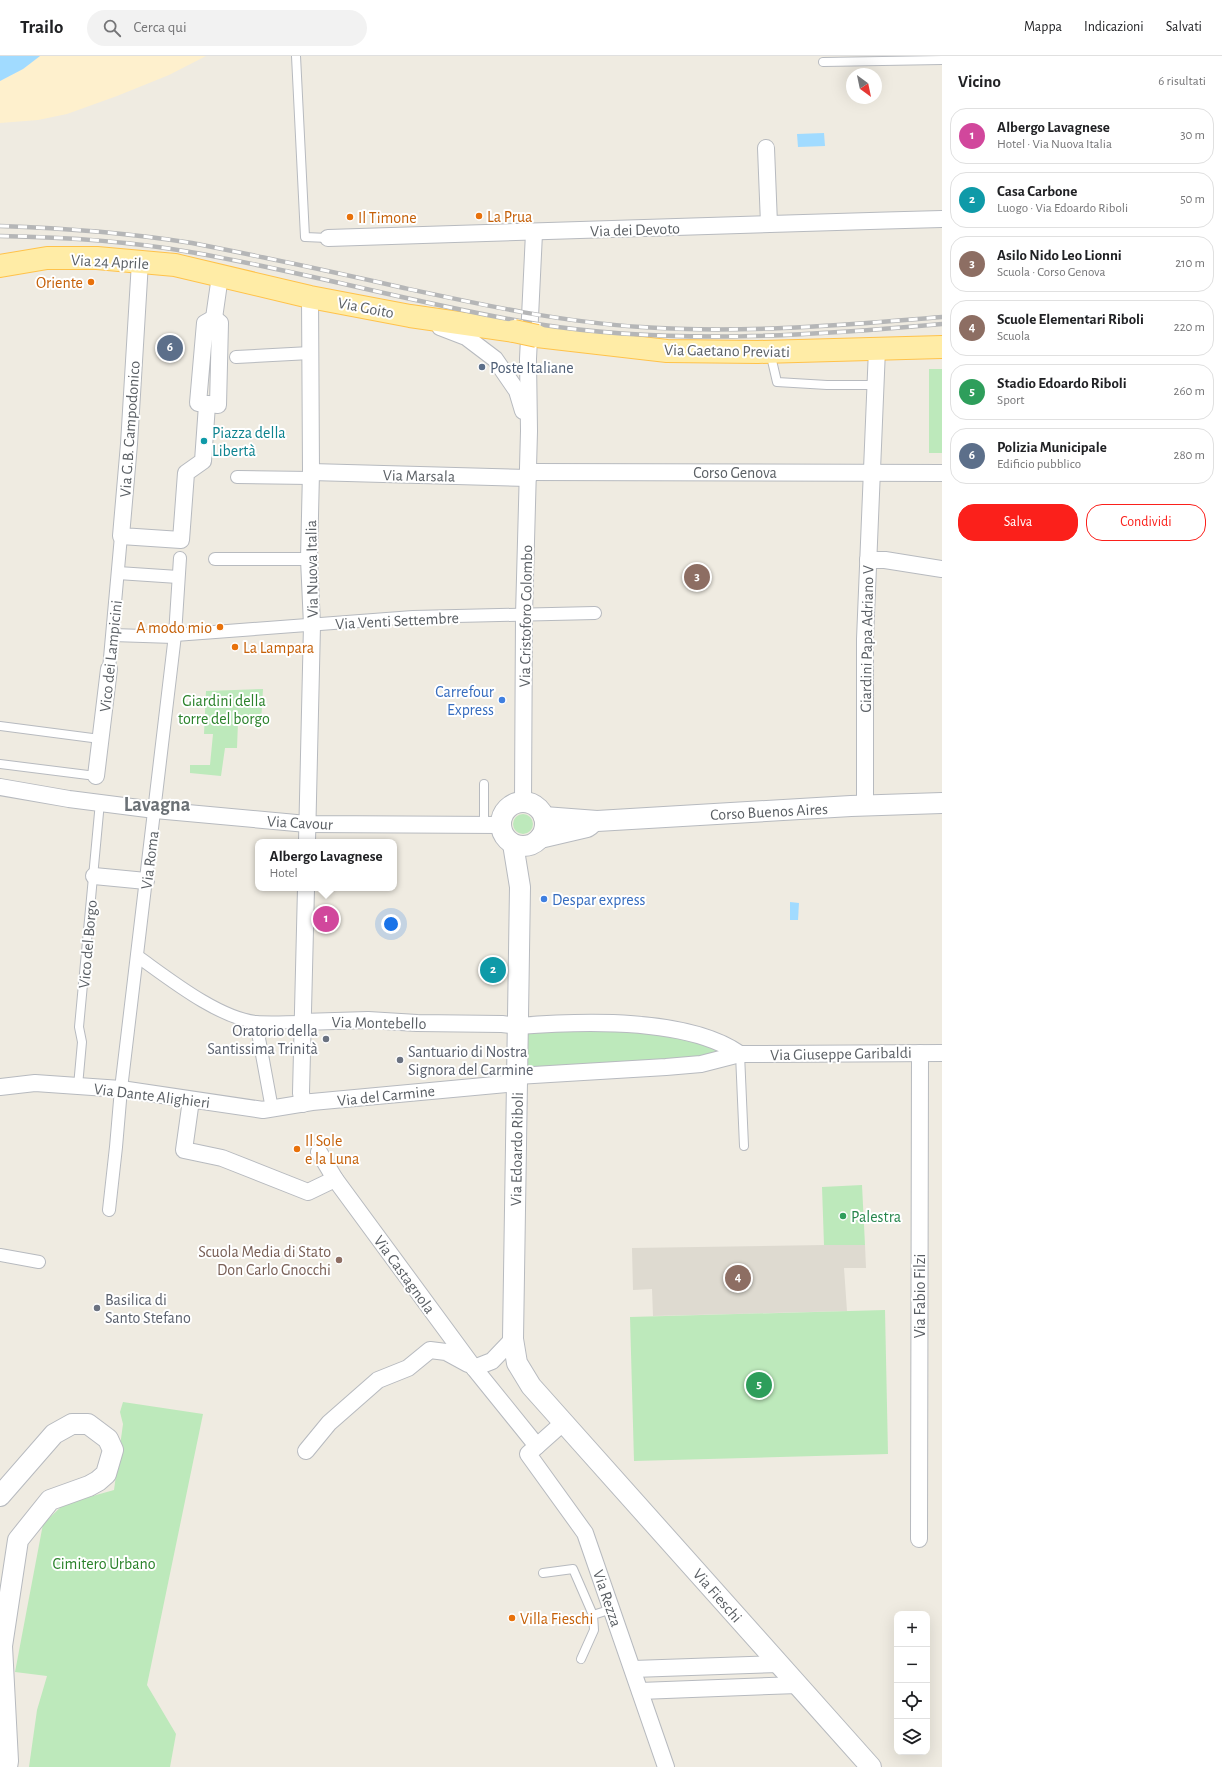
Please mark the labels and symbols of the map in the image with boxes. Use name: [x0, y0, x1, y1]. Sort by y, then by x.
north arrow: [846, 68, 882, 104]
place label: La Prua: [487, 209, 533, 225]
place label: Il Timone: [358, 210, 417, 226]
marker: La Prua: [474, 211, 484, 221]
marker: Il Timone: [345, 212, 355, 222]
street label: Via dei Devoto: [590, 220, 680, 240]
street label: Via 24 Aprile: [71, 252, 149, 272]
place label: Oriente: [36, 275, 83, 291]
marker: Oriente: [86, 277, 96, 287]
street label: Via Goito: [336, 295, 395, 321]
pin: 6: [157, 333, 183, 363]
street label: Via Gaetano Previati: [664, 342, 790, 360]
street label: Via G.B. Campodonico: [117, 360, 143, 498]
place label: Poste Italiane: [490, 360, 574, 376]
marker: Poste Italiane: [477, 362, 487, 372]
place label: Piazza della Libertà: [212, 425, 286, 459]
marker: Piazza della Libertà: [199, 436, 209, 446]
street label: Corso Genova: [693, 465, 777, 481]
street label: Via Marsala: [383, 467, 455, 485]
street label: Via Nuova Italia: [303, 520, 321, 618]
street label: Via Cristoforo Colombo: [517, 544, 535, 687]
pin: 3: [684, 562, 710, 592]
street label: Giardini Papa Adriano V: [858, 565, 876, 713]
street label: Vico dei Lampicini: [97, 599, 125, 713]
street label: Via Venti Settembre: [335, 610, 459, 632]
place label: A modo mio: [136, 620, 212, 636]
marker: A modo mio: [215, 622, 225, 632]
place label: La Lampara: [243, 640, 314, 656]
marker: La Lampara: [230, 642, 240, 652]
place label: Carrefour Express: [435, 684, 495, 718]
park label: Giardini della torre del borgo: [178, 693, 270, 727]
marker: Carrefour Express: [497, 695, 507, 705]
district label: Lavagna: [124, 795, 191, 815]
street label: Corso Buenos Aires: [710, 801, 828, 823]
street label: Via Cavour: [267, 813, 334, 833]
street label: Via Roma: [138, 830, 162, 890]
place label: Despar express: [552, 892, 646, 908]
marker: Despar express: [539, 894, 549, 904]
street label: Vico del Borgo: [76, 899, 100, 989]
pin: 1: [313, 904, 339, 934]
your location: [381, 914, 401, 934]
pin: 2: [480, 955, 506, 985]
street label: Via Montebello: [331, 1014, 427, 1032]
place label: Oratorio della Santissima Trinità: [207, 1023, 318, 1057]
marker: Oratorio della Santissima Trinità: [321, 1034, 331, 1044]
place label: Santuario di Nostra Signora del Carmine: [408, 1044, 534, 1078]
street label: Via Giuseppe Garibaldi: [770, 1045, 912, 1063]
marker: Santuario di Nostra Signora del Carmine: [395, 1055, 405, 1065]
street label: Via Dante Alighieri: [93, 1081, 211, 1111]
street label: Via del Carmine: [336, 1083, 436, 1109]
street label: Via Edoardo Riboli: [508, 1092, 526, 1206]
place label: Il Sole e la Luna: [305, 1133, 359, 1167]
marker: Il Sole e la Luna: [292, 1144, 302, 1154]
place label: Palestra: [851, 1209, 901, 1225]
marker: Palestra: [838, 1211, 848, 1221]
street label: Via Castagnola: [371, 1233, 438, 1317]
place label: Scuola Media di Stato Don Carlo Gnocchi: [198, 1244, 331, 1278]
street label: Via Fabio Filzi: [912, 1254, 928, 1338]
marker: Scuola Media di Stato Don Carlo Gnocchi: [334, 1255, 344, 1265]
pin: 4: [725, 1263, 751, 1293]
place label: Basilica di Santo Stefano: [105, 1292, 191, 1326]
marker: Basilica di Santo Stefano: [92, 1303, 102, 1313]
pin: 5: [746, 1370, 772, 1400]
park label: Cimitero Urbano: [52, 1556, 156, 1572]
street label: Via Fieschi: [690, 1566, 745, 1626]
street label: Via Rezza: [590, 1568, 624, 1629]
place label: Villa Fieschi: [520, 1611, 593, 1627]
marker: Villa Fieschi: [507, 1613, 517, 1623]

